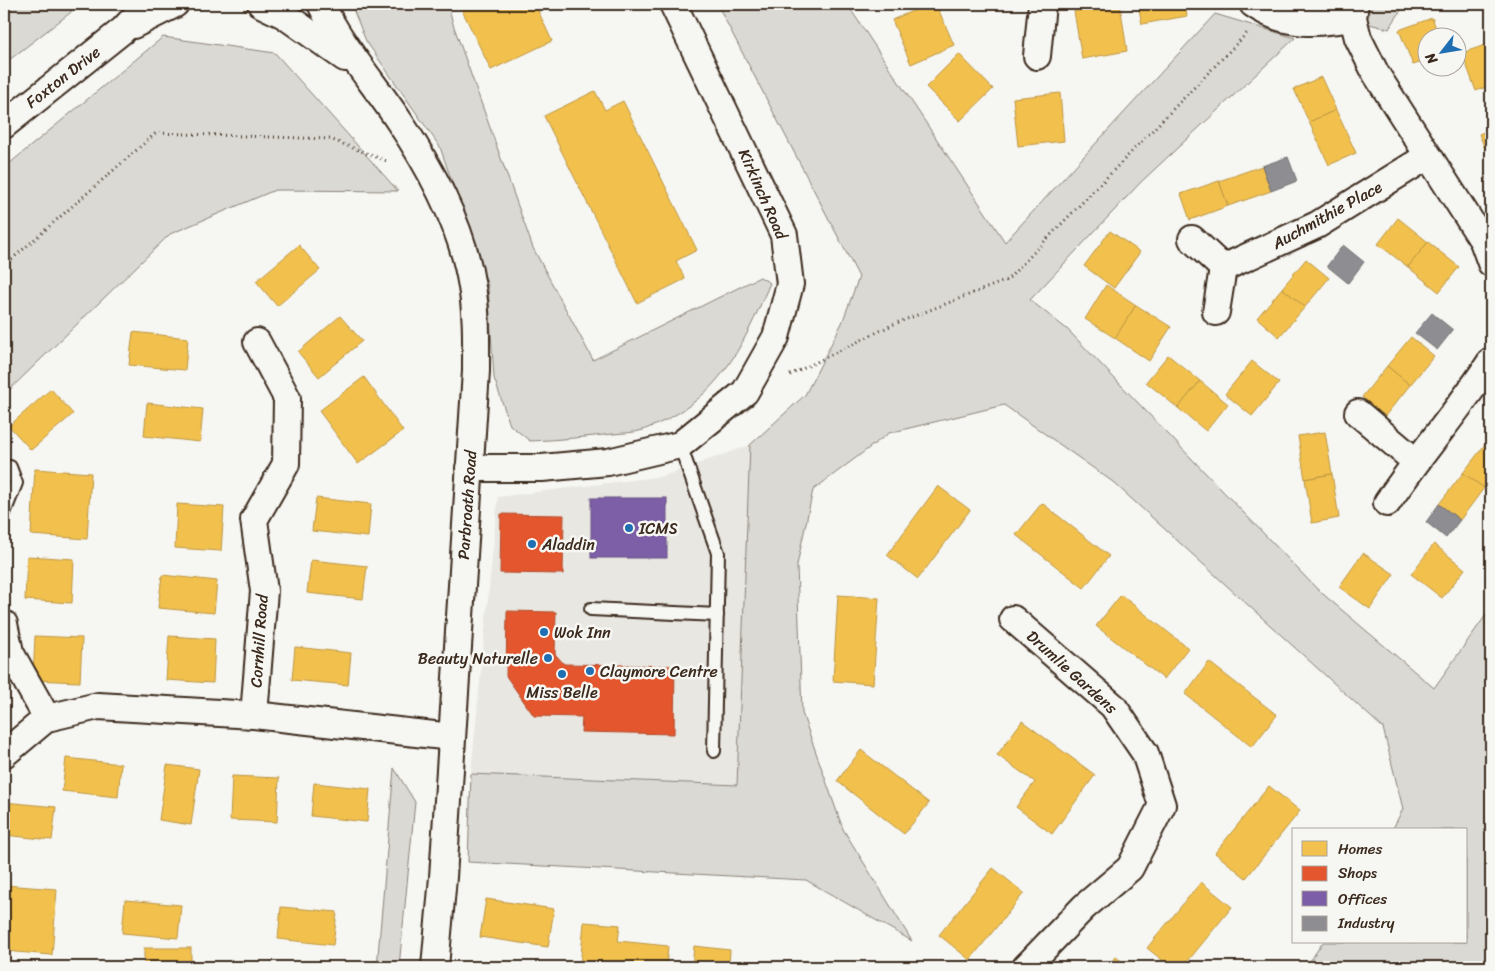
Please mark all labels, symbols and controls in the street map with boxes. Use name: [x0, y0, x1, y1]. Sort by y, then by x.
north arrow: [1418, 28, 1468, 78]
street label: Foxton Drive: [19, 38, 107, 116]
text: N: [1418, 48, 1445, 70]
street label: Kirkinch Road: [730, 144, 797, 246]
street label: Auchmithie Place: [1266, 173, 1388, 258]
street label: Parbroath Road: [449, 448, 485, 561]
place label: ICMS: [638, 514, 678, 543]
marker: ICMS: [623, 522, 635, 534]
place label: Aladdin: [541, 530, 595, 559]
marker: Aladdin: [526, 538, 538, 550]
street label: Cornhill Road: [241, 592, 277, 689]
place label: Wok Inn: [554, 618, 611, 647]
street label: Drumlie Gardens: [1020, 623, 1125, 722]
marker: Wok Inn: [538, 626, 550, 638]
place label: Beauty Naturelle: [418, 644, 538, 673]
marker: Beauty Naturelle: [542, 652, 554, 664]
place label: Claymore Centre: [600, 657, 718, 686]
marker: Claymore Centre: [584, 665, 596, 677]
marker: Miss Belle: [556, 668, 568, 680]
place label: Miss Belle: [526, 678, 598, 707]
legend: [1292, 828, 1468, 944]
text: Homes: [1338, 836, 1382, 862]
text: Shops: [1338, 860, 1378, 886]
text: Offices: [1338, 886, 1387, 912]
text: Industry: [1337, 910, 1395, 936]

